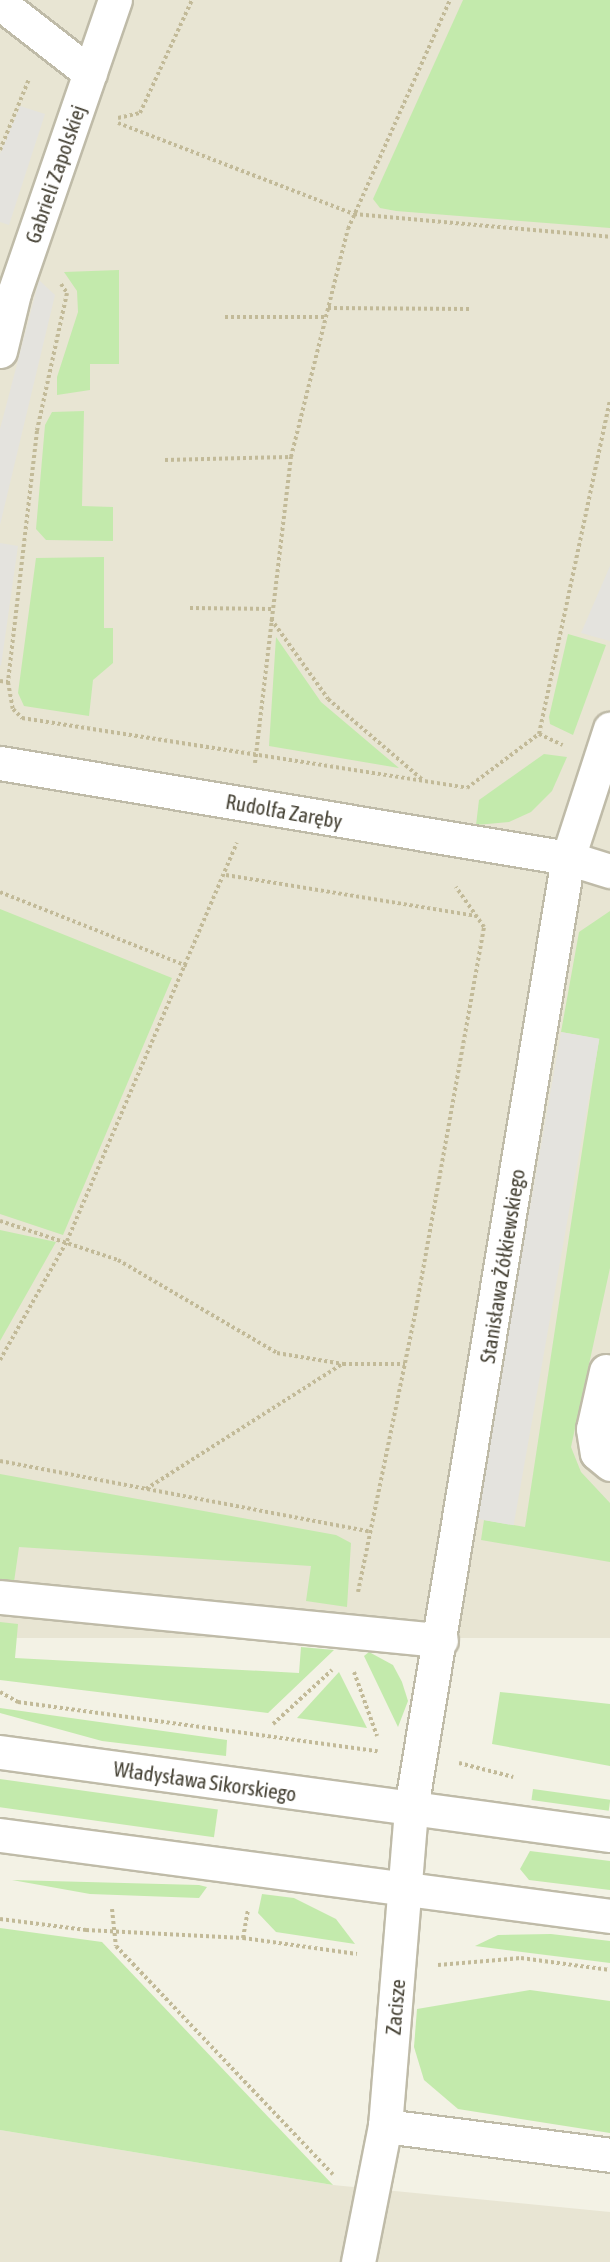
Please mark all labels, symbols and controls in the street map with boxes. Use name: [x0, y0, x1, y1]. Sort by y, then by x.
street label: Gabrieli Zapolskiej: [20, 102, 90, 246]
street label: Rudolfa Zaręby: [224, 788, 344, 834]
street label: Stanisława Żółkiewskiego: [474, 1167, 530, 1365]
street label: Władysława Sikorskiego: [112, 1756, 298, 1806]
street label: Zacisze: [380, 1978, 410, 2036]

